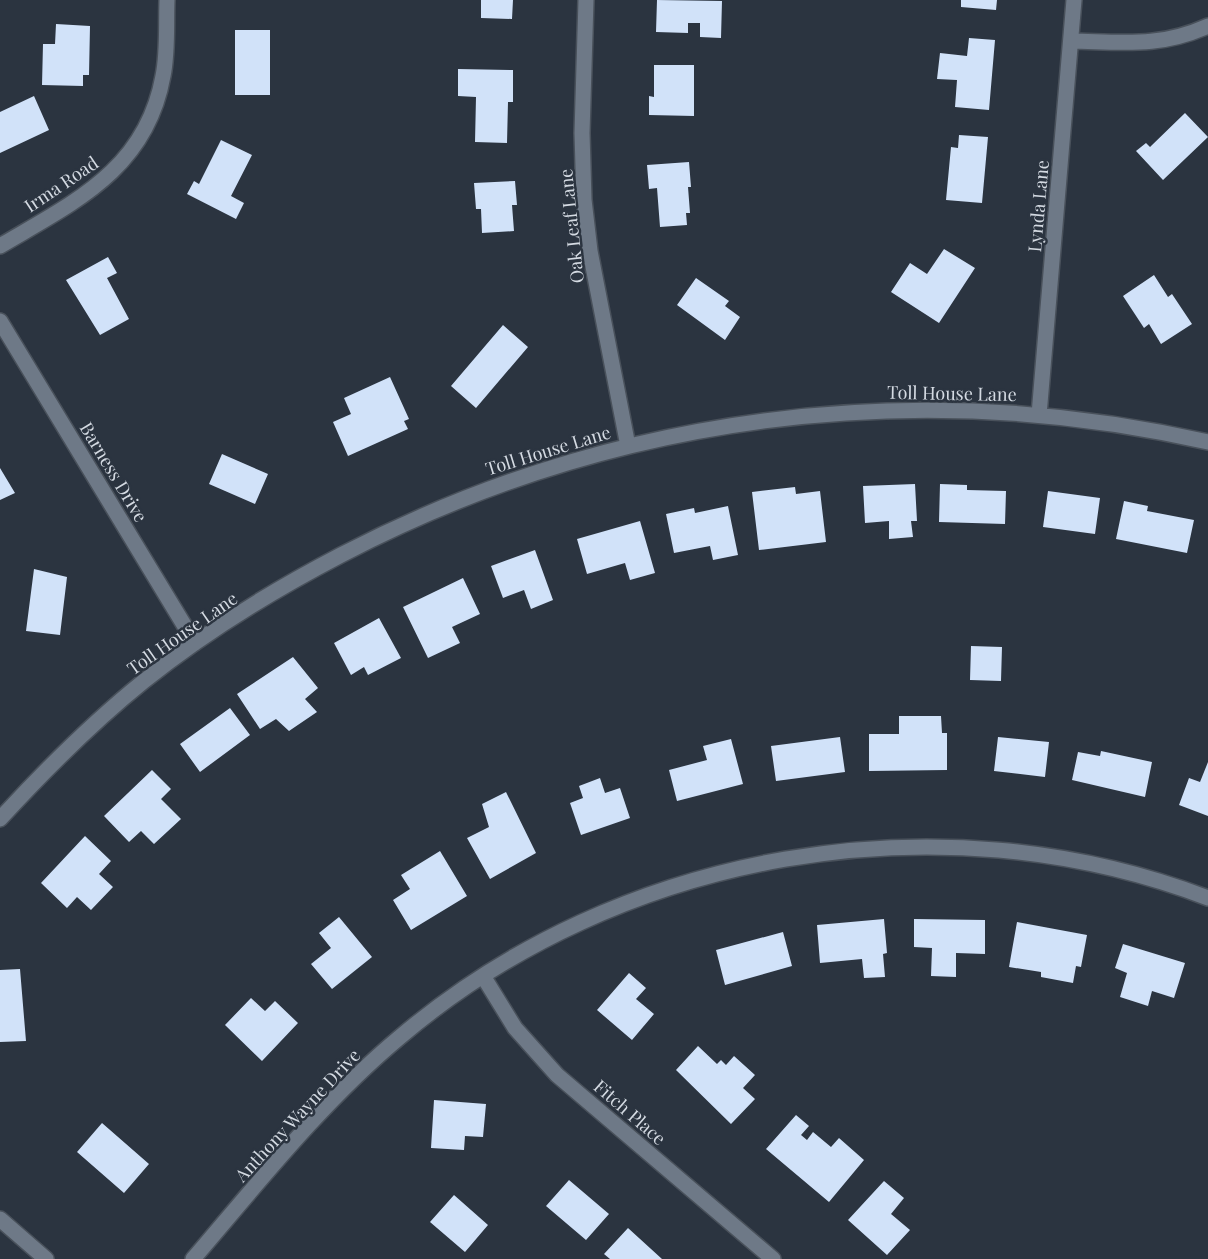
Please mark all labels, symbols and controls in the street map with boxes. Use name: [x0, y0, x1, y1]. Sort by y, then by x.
street label: Irma Road: [19, 150, 103, 218]
street label: Lynda Lane: [1022, 159, 1054, 253]
street label: Oak Leaf Lane: [553, 168, 589, 284]
street label: Toll House Lane: [887, 380, 1017, 406]
street label: Barness Drive: [75, 418, 153, 526]
street label: Toll House Lane: [483, 420, 613, 480]
street label: Toll House Lane: [122, 586, 242, 680]
street label: Anthony Wayne Drive: [228, 1043, 365, 1187]
street label: Fitch Place: [589, 1074, 671, 1150]

